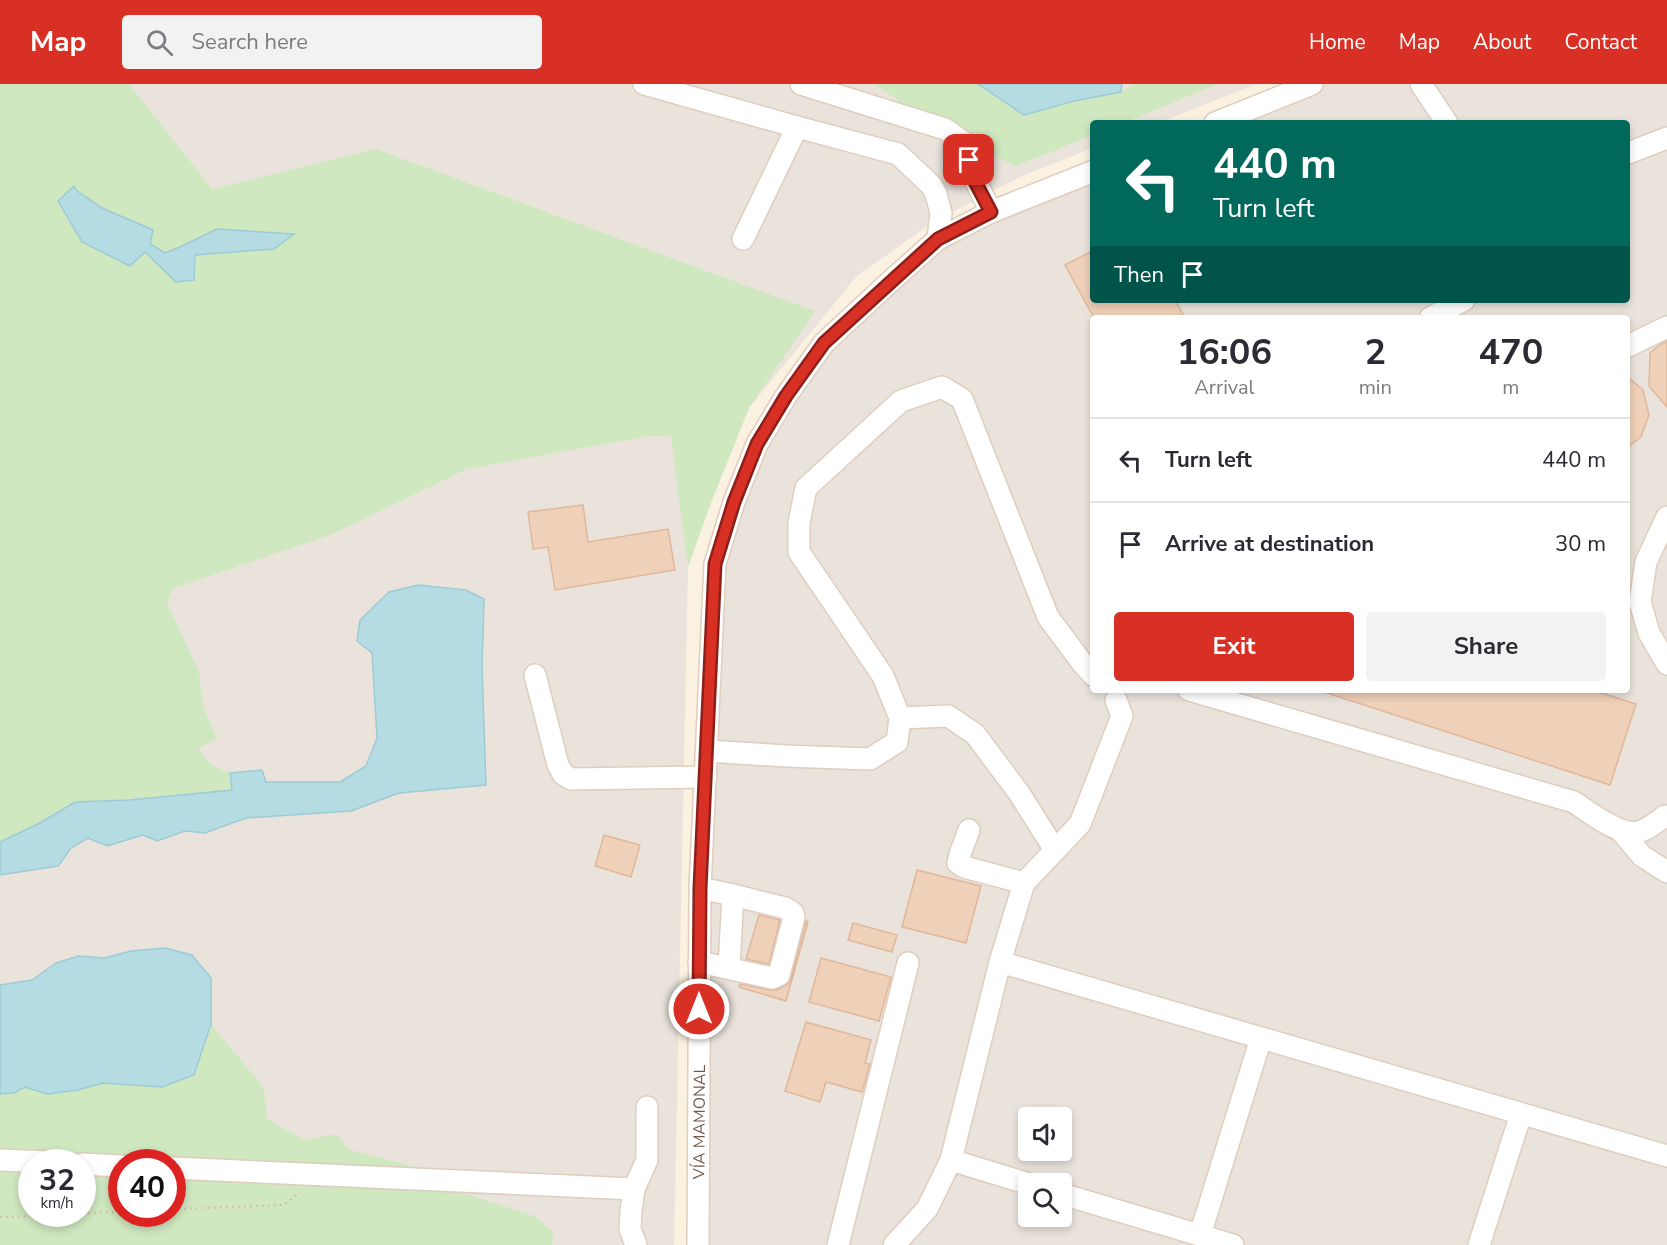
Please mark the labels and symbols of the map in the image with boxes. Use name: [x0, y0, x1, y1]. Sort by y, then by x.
pin: [943, 134, 994, 185]
position arrow: [667, 977, 731, 1041]
street label: VÍA MAMONAL: [688, 1064, 711, 1180]
speed limit sign: 40: [108, 1149, 186, 1227]

